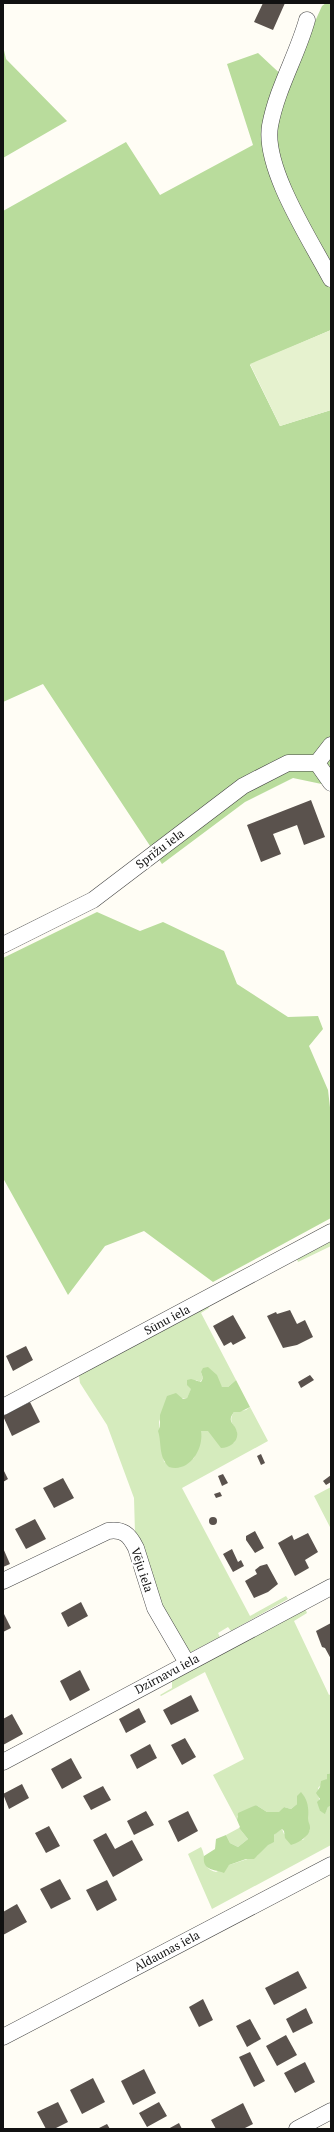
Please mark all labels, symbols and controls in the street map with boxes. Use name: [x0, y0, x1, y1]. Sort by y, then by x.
street label: Sprīžu iela: [133, 826, 187, 872]
street label: Sūnu iela: [141, 1301, 192, 1338]
street label: Vēju iela: [128, 1546, 157, 1594]
street label: Dzirnavu iela: [132, 1650, 202, 1697]
street label: Aldaunas iela: [131, 1927, 202, 1974]

